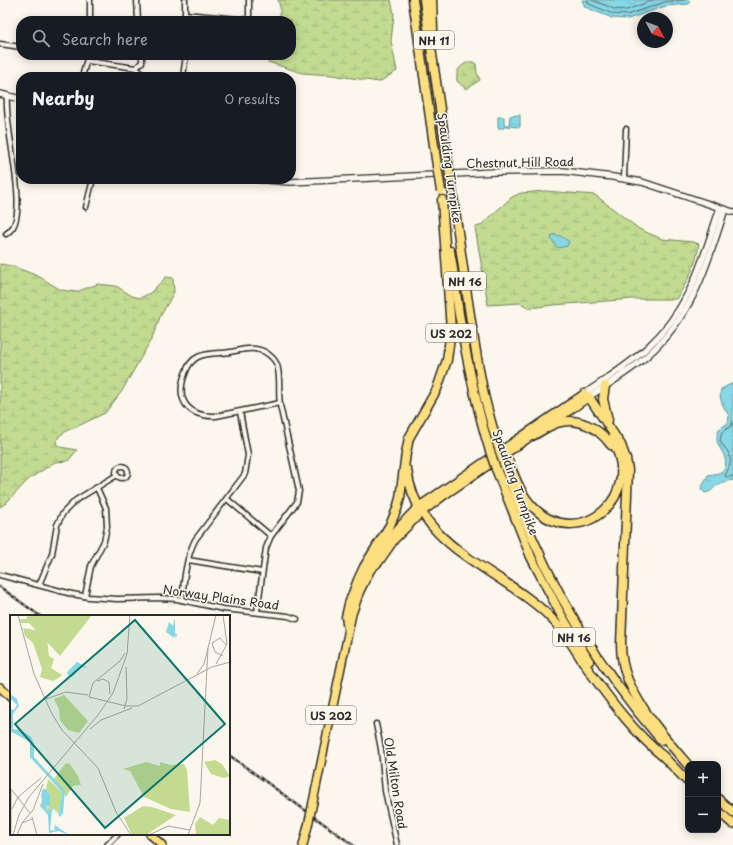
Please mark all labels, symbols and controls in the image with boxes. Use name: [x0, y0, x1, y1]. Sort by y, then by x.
north arrow: [637, 12, 673, 48]
search box: [16, 16, 296, 60]
icon: search: [30, 27, 52, 49]
text: Search here: [62, 27, 148, 50]
road number: NH 11: [414, 31, 454, 49]
text: Nearby: [32, 85, 94, 111]
text: 0 results: [225, 89, 280, 108]
street label: Spaulding Turnpike: [433, 112, 467, 224]
street label: Chestnut Hill Road: [466, 152, 574, 172]
road number: NH 16: [444, 272, 486, 290]
road number: US 202: [426, 324, 476, 342]
street label: Spaulding Turnpike: [488, 427, 544, 537]
street label: Norway Plains Road: [162, 580, 280, 614]
inset map: [10, 615, 230, 835]
road number: NH 16: [553, 628, 595, 646]
road number: US 202: [306, 706, 356, 724]
street label: Old Milton Road: [380, 736, 412, 830]
map controls: [685, 761, 721, 833]
button: +: [685, 761, 721, 797]
button: −: [685, 797, 721, 833]

